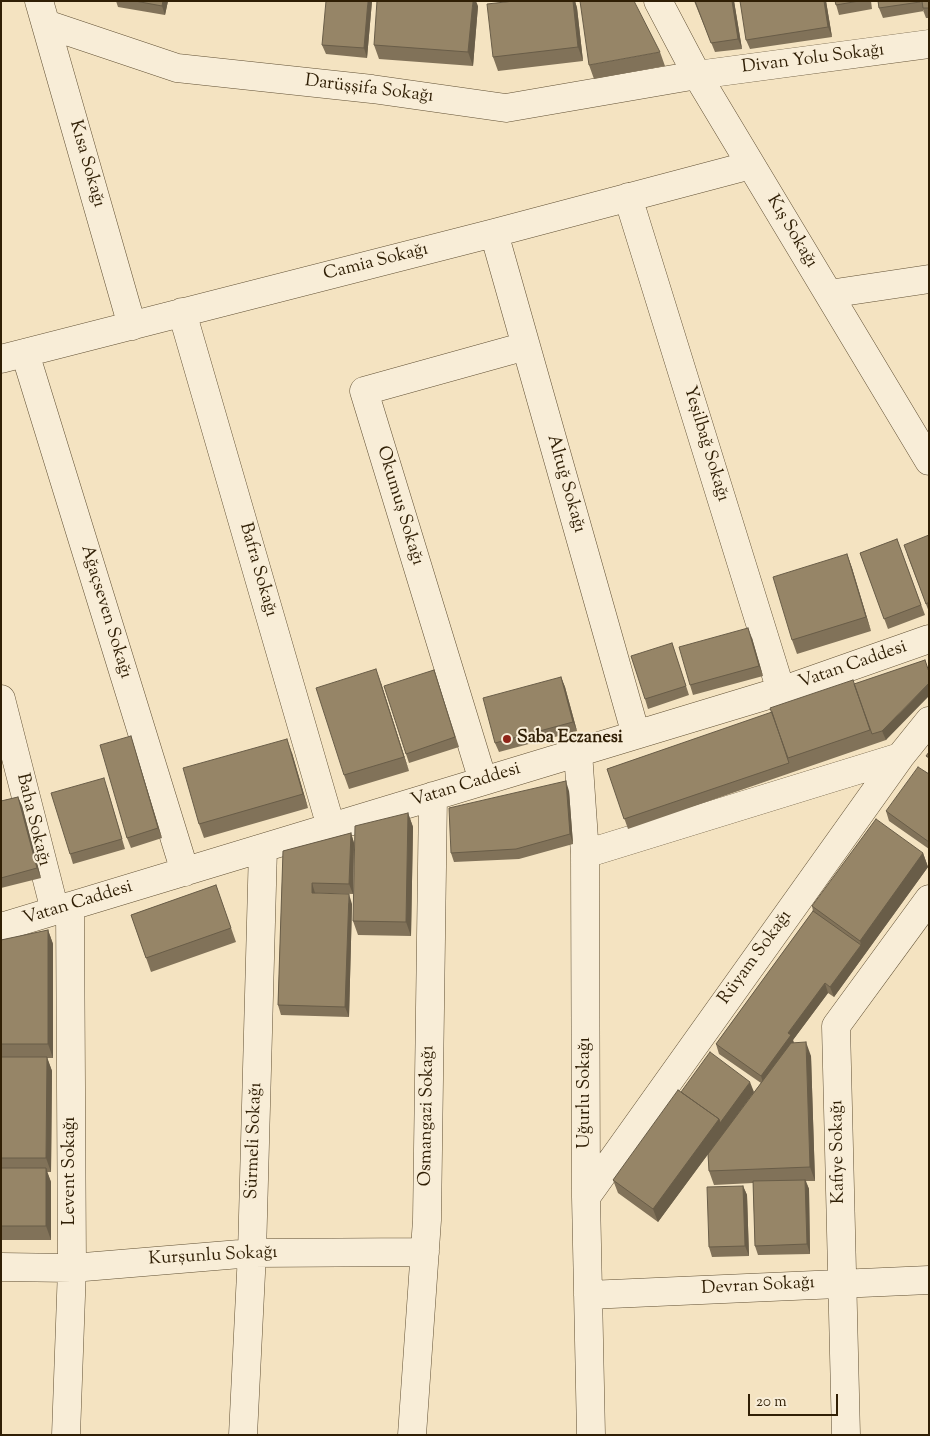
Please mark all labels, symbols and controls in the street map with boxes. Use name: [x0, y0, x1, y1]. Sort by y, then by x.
street label: Divan Yolu Sokağı: [740, 41, 886, 79]
street label: Darüşşifa Sokağı: [304, 71, 434, 109]
street label: Kısa Sokağı: [63, 118, 109, 210]
street label: Kış Sokağı: [761, 192, 821, 272]
street label: Camia Sokağı: [322, 240, 430, 286]
street label: Yeşilbağ Sokağı: [677, 384, 733, 504]
street label: Altuğ Sokağı: [541, 433, 589, 535]
street label: Okumuş Sokağı: [371, 444, 427, 568]
street label: Bafra Sokağı: [233, 520, 281, 620]
street label: Ağaçseven Sokağı: [74, 543, 136, 681]
street label: Vatan Caddesi: [796, 637, 910, 695]
place label: Saba Eczanesi: [517, 728, 623, 750]
marker: Saba Eczanesi: [501, 733, 513, 745]
street label: Vatan Caddesi: [409, 759, 523, 813]
street label: Baha Sokağı: [10, 772, 54, 868]
street label: Vatan Caddesi: [21, 877, 135, 931]
street label: Rüyam Sokağı: [715, 907, 797, 1009]
street label: Uğurlu Sokağı: [575, 1037, 597, 1149]
street label: Osmangazi Sokağı: [416, 1045, 440, 1187]
street label: Sürmeli Sokağı: [242, 1082, 268, 1200]
street label: Kafiye Sokağı: [827, 1100, 851, 1204]
street label: Levent Sokağı: [60, 1117, 82, 1225]
street label: Kurşunlu Sokağı: [148, 1243, 278, 1271]
street label: Devran Sokağı: [701, 1273, 815, 1301]
scale bar: [750, 1384, 840, 1416]
text: 20 m: [756, 1392, 787, 1413]

